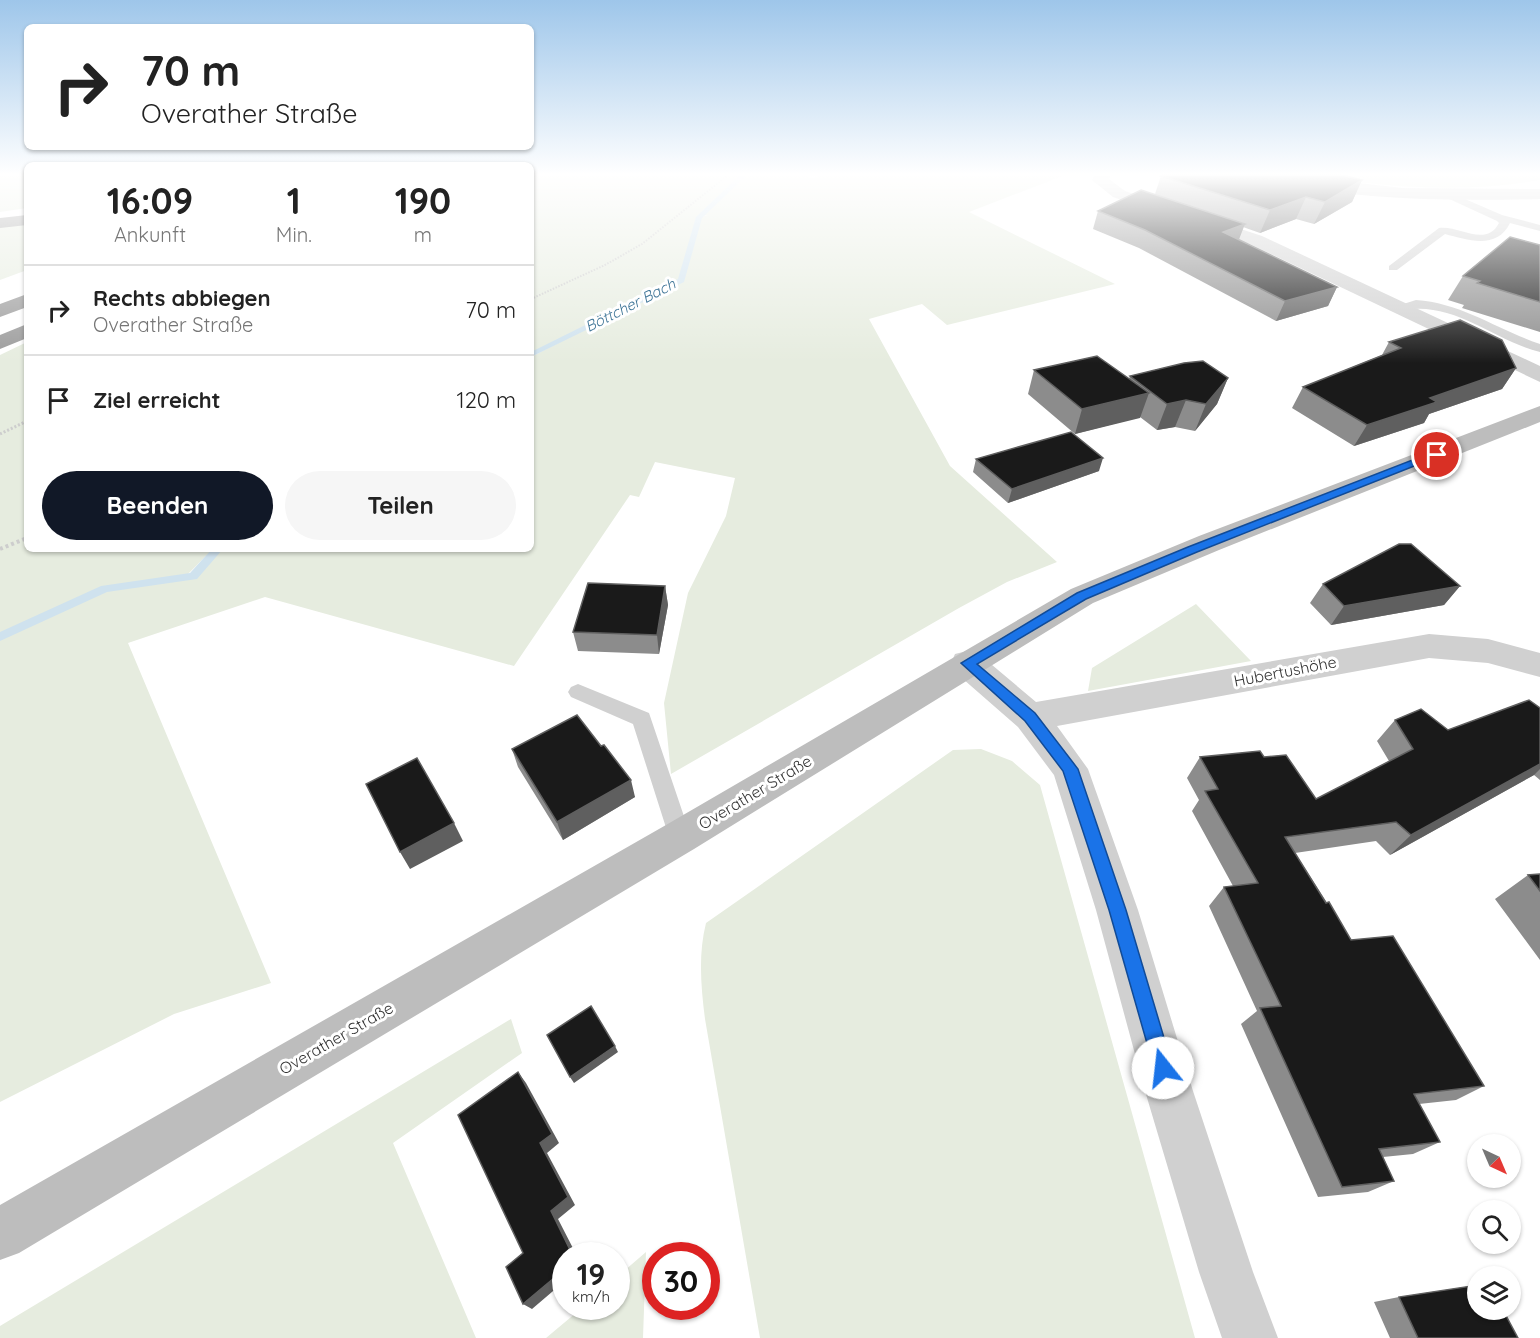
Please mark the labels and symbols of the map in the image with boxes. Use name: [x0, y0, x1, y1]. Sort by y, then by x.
water label: Böttcher Bach: [582, 274, 679, 336]
pin: [1411, 429, 1462, 480]
street label: Hubertushöhe: [1232, 651, 1338, 691]
street label: Overather Straße: [695, 750, 815, 834]
street label: Overather Straße: [275, 997, 397, 1079]
position arrow: [1131, 1036, 1195, 1100]
north arrow: [1467, 1134, 1521, 1188]
speed limit sign: 30: [642, 1242, 720, 1320]

